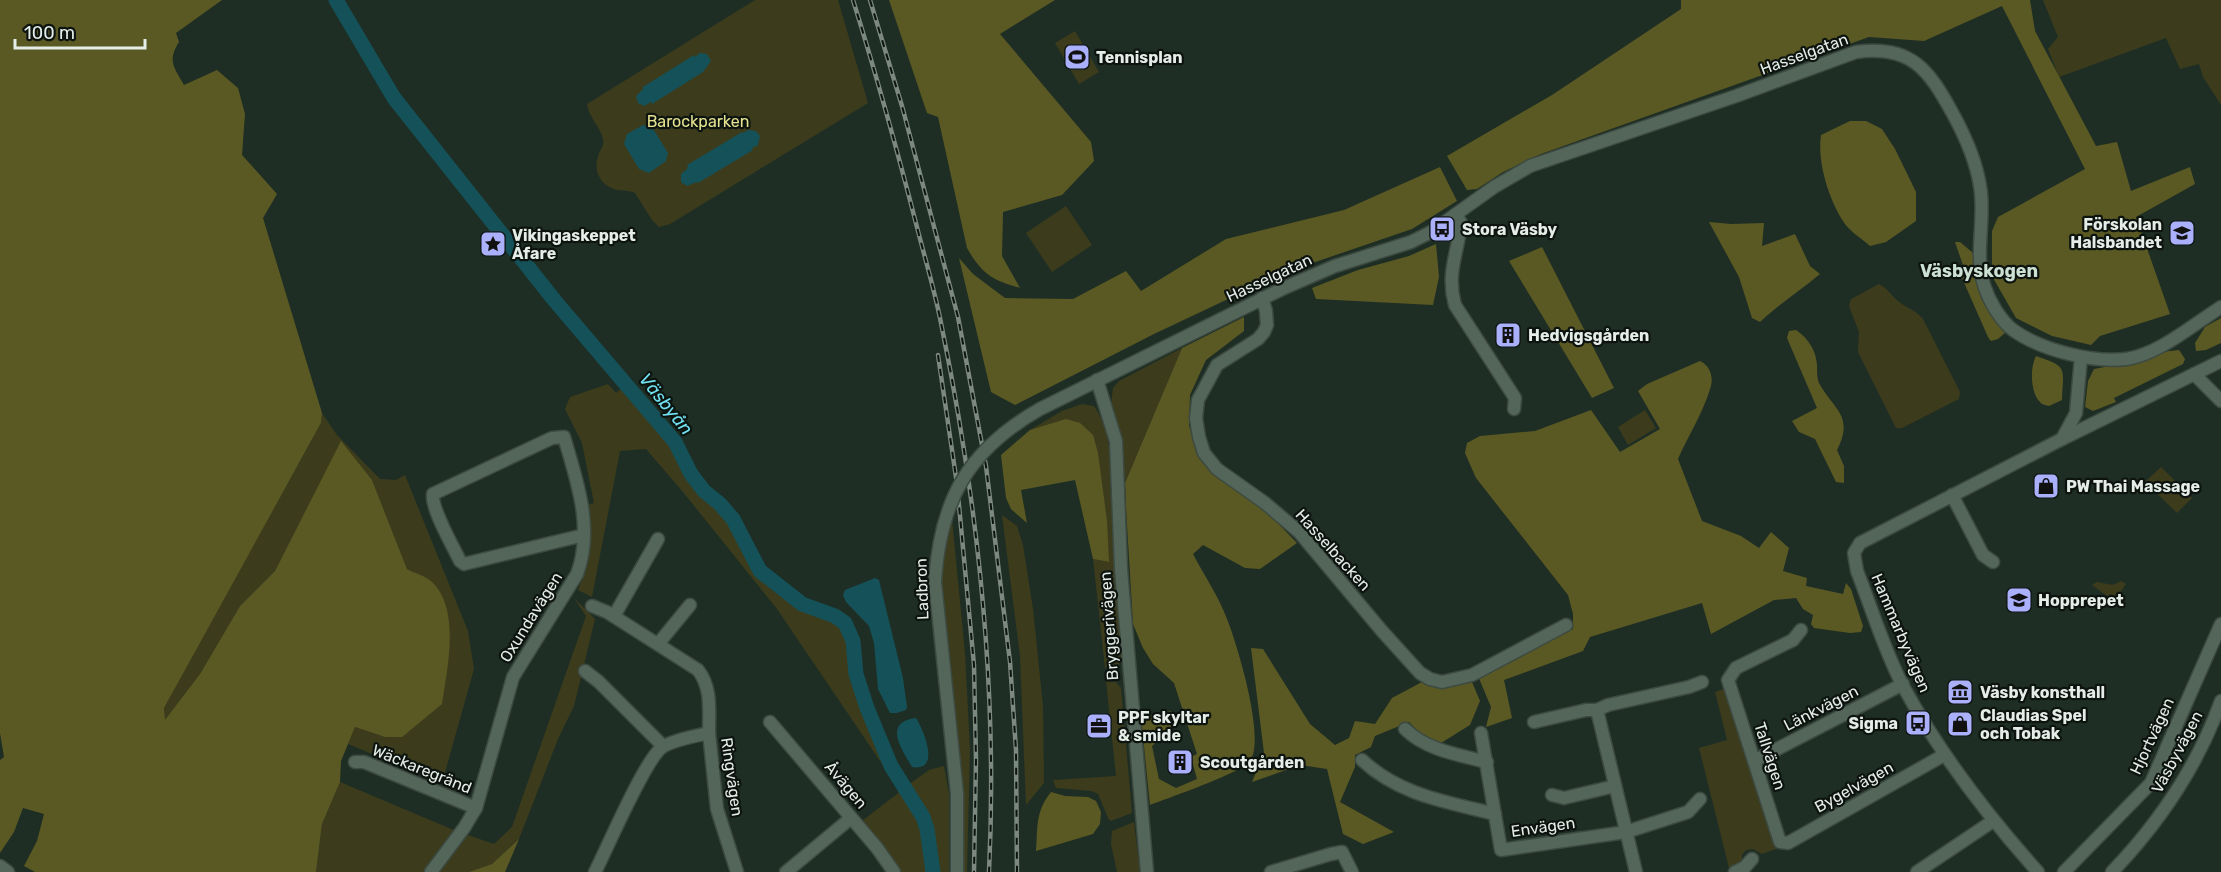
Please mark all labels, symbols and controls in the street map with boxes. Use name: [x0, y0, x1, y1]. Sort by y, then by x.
scale bar: [15, 12, 146, 50]
text: 100 m: [24, 22, 75, 44]
street label: Hasselgatan: [1757, 29, 1851, 79]
sports icon: Tennisplan: [1062, 42, 1092, 72]
place label: Tennisplan: [1096, 48, 1183, 67]
park label: Barockparken: [647, 112, 749, 131]
bus stop icon: Stora Väsby: [1427, 214, 1457, 244]
place label: Förskolan Halsbandet: [2070, 215, 2163, 252]
school or university icon: Förskolan Halsbandet: [2167, 218, 2197, 248]
place label: Stora Väsby: [1462, 220, 1558, 239]
place label: Vikingaskeppet Åfare: [512, 226, 636, 263]
place icon: Vikingaskeppet Åfare: [478, 229, 508, 259]
street label: Hasselgatan: [1223, 250, 1315, 306]
district label: Väsbyskogen: [1920, 260, 2038, 282]
building icon: Hedvigsgården: [1493, 320, 1523, 350]
place label: Hedvigsgården: [1528, 326, 1649, 345]
water label: Väsbyån: [634, 369, 698, 439]
shop icon: PW Thai Massage: [2031, 471, 2061, 501]
place label: PW Thai Massage: [2066, 477, 2200, 496]
street label: Hasselbacken: [1291, 505, 1375, 595]
street label: Ladbron: [911, 558, 933, 620]
street label: Oxundavägen: [496, 568, 566, 666]
street label: Bryggerivägen: [1096, 571, 1122, 681]
street label: Hammarbyvägen: [1867, 571, 1935, 695]
school or university icon: Hopprepet: [2004, 585, 2034, 615]
place label: Hopprepet: [2038, 591, 2124, 610]
museum icon: Väsby konsthall: [1945, 677, 1975, 707]
street label: Länkvägen: [1780, 681, 1862, 735]
place label: Väsby konsthall: [1980, 683, 2105, 702]
street label: Hjortvägen: [2126, 695, 2178, 777]
place label: Claudias Spel och Tobak: [1980, 706, 2087, 743]
place label: PPF skyltar & smide: [1118, 708, 1210, 745]
bus stop icon: Sigma: [1903, 708, 1933, 738]
street label: Väsbyvägen: [2147, 708, 2207, 796]
shop icon: Claudias Spel och Tobak: [1945, 709, 1975, 739]
office icon: PPF skyltar & smide: [1084, 711, 1114, 741]
place label: Sigma: [1849, 714, 1898, 733]
street label: Tallvägen: [1750, 720, 1790, 792]
street label: Ringvägen: [717, 736, 747, 818]
street label: Wäckaregränd: [370, 740, 474, 798]
building icon: Scoutgården: [1165, 747, 1195, 777]
place label: Scoutgården: [1200, 753, 1304, 772]
street label: Åvägen: [821, 758, 871, 812]
street label: Bygelvägen: [1811, 758, 1897, 816]
street label: Envägen: [1510, 813, 1576, 841]

